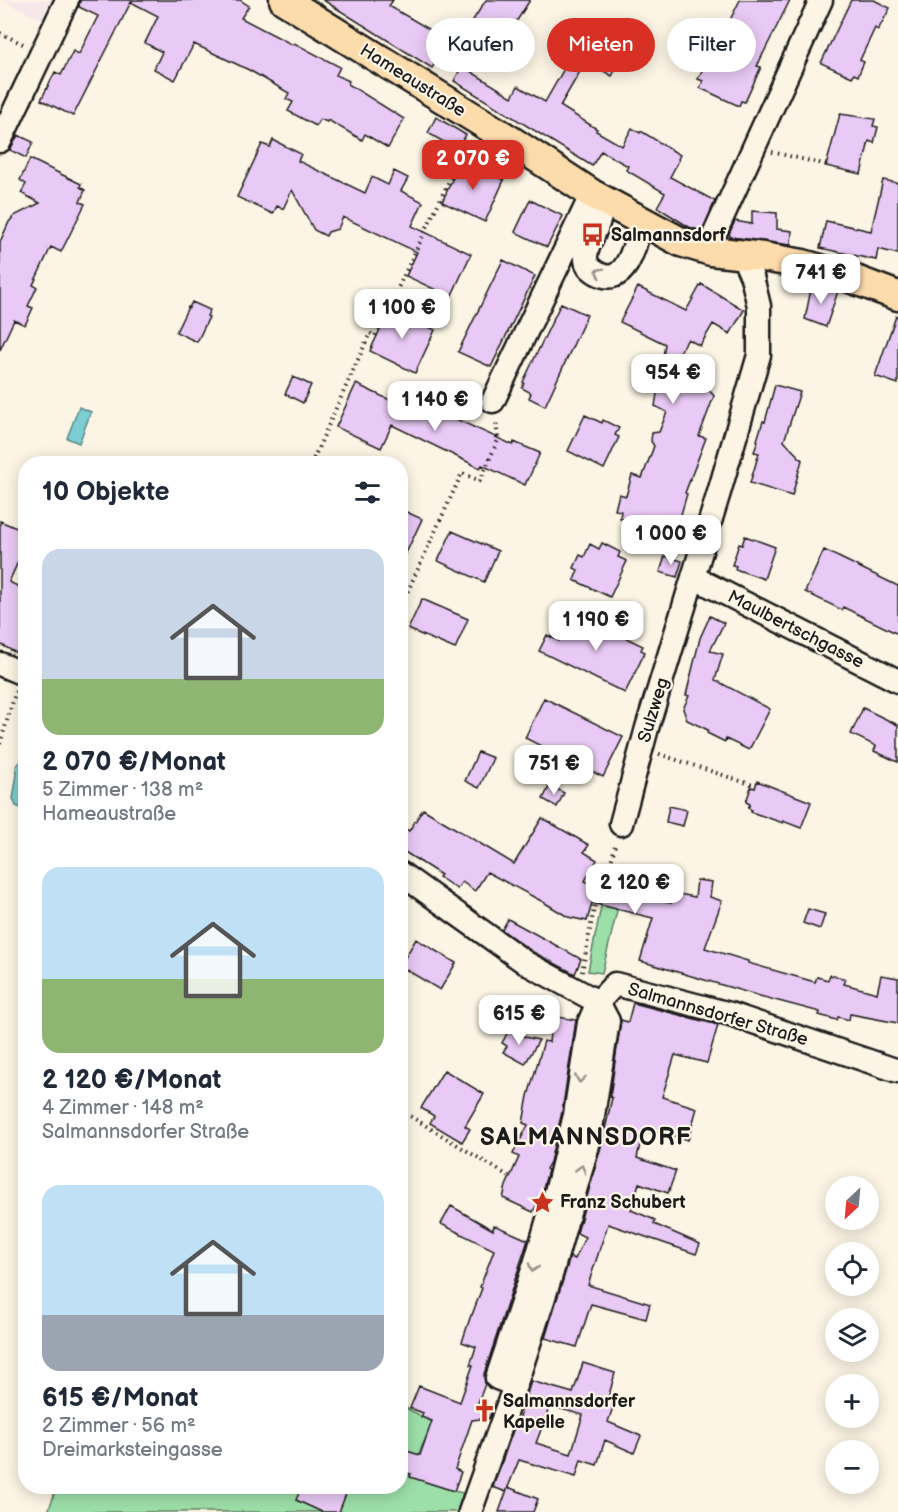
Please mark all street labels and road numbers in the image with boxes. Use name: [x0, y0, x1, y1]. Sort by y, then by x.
street label: Hameaustraße: [356, 40, 470, 121]
street label: Maulbertschgasse: [724, 586, 868, 673]
street label: Sulzweg: [634, 675, 673, 745]
street label: Salmannsdorfer Straße: [625, 979, 811, 1050]

